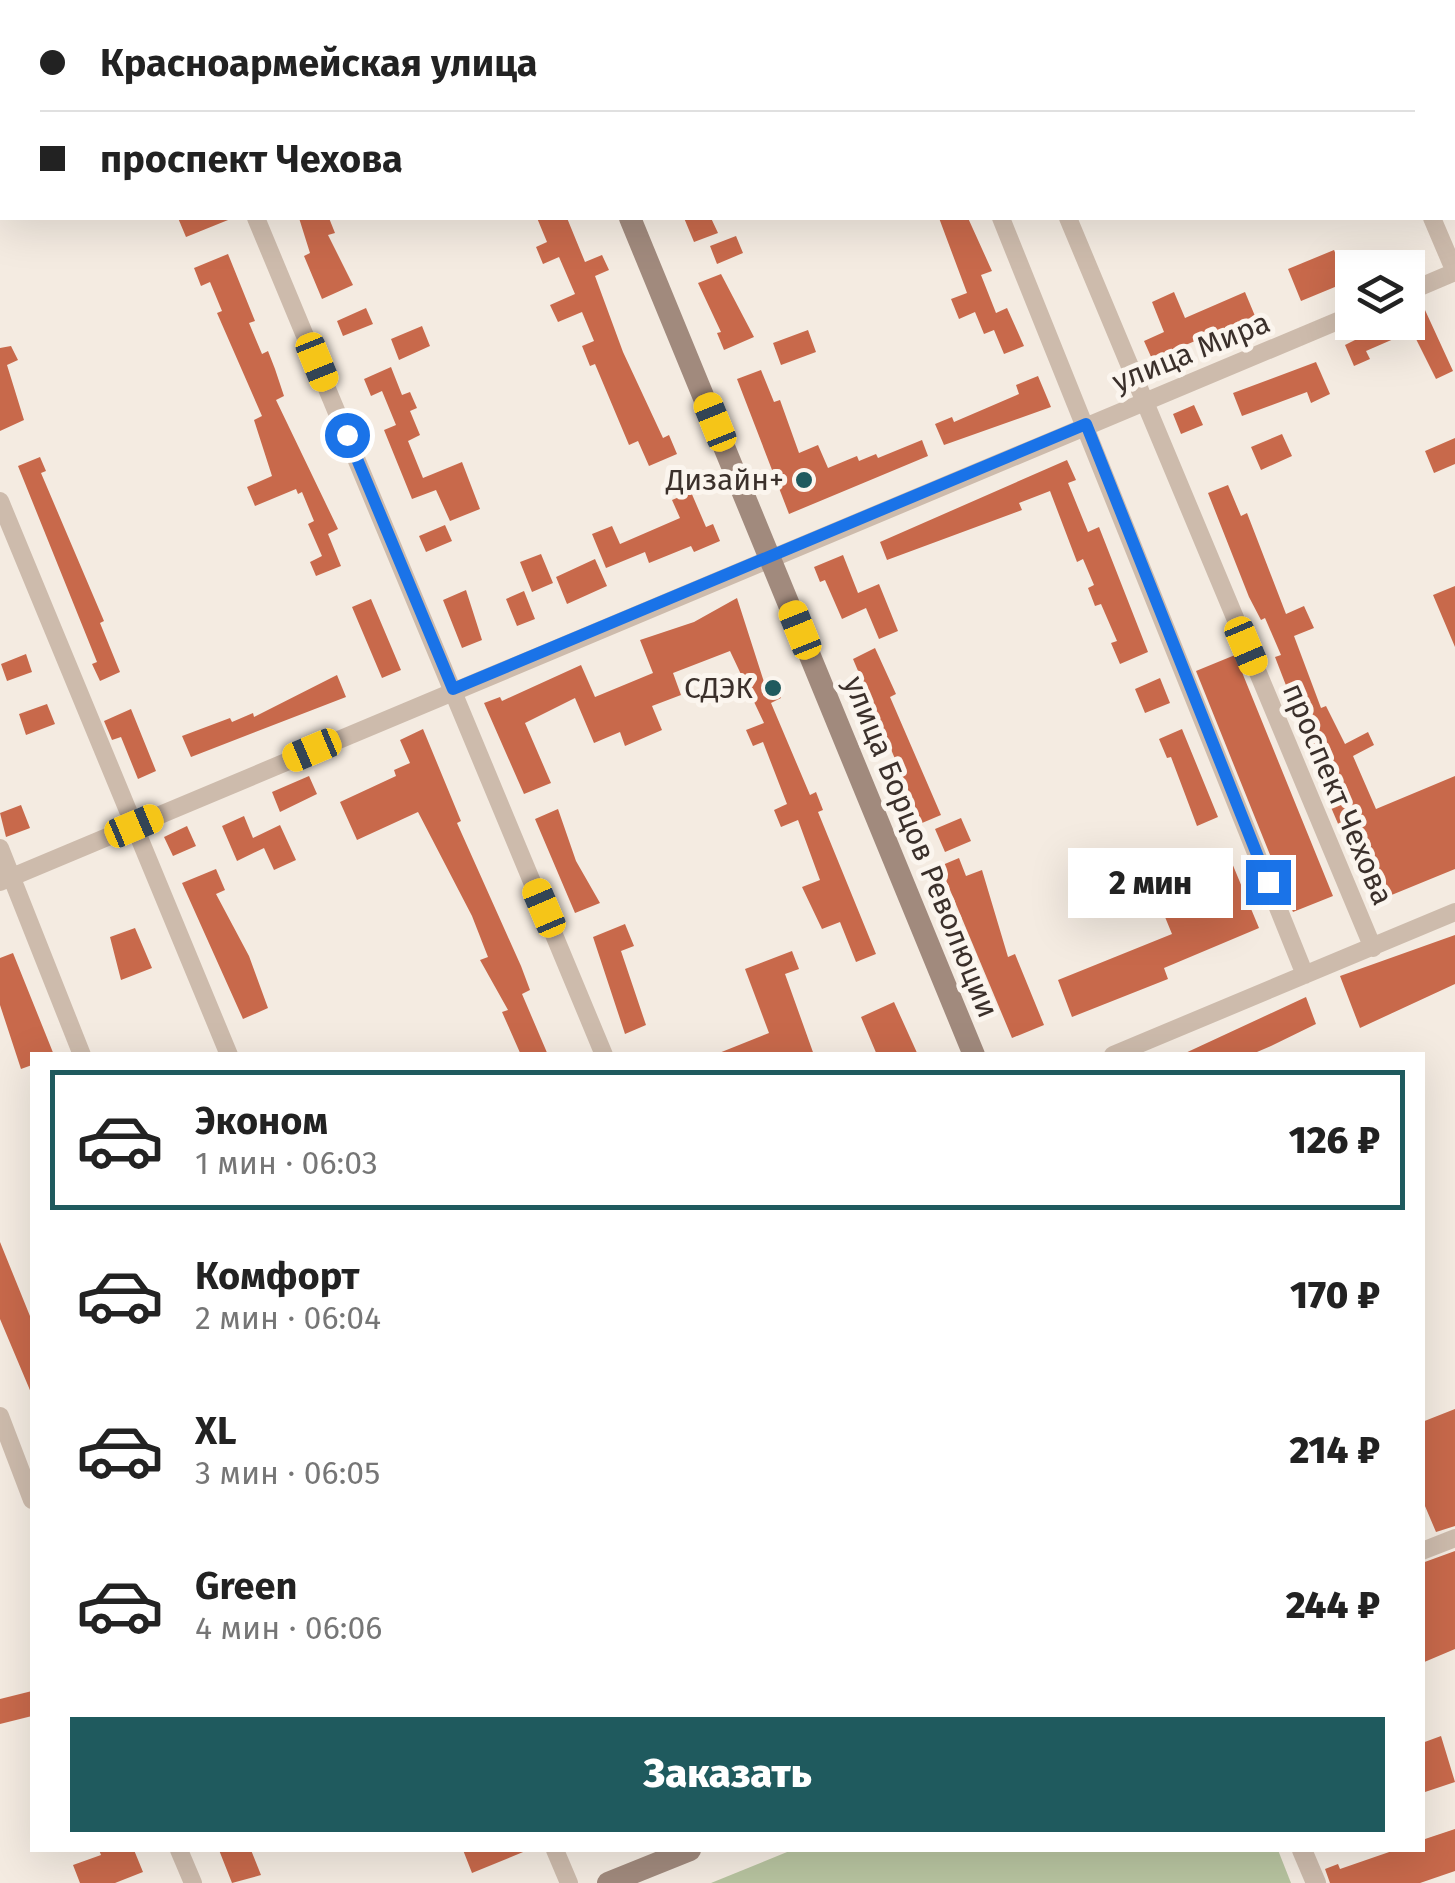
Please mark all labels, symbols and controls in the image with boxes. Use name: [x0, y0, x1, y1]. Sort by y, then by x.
text: Красноармейская улица: [100, 40, 538, 86]
text: проспект Чехова: [100, 136, 403, 182]
map controls: [1335, 250, 1425, 340]
button: layers: [1335, 250, 1425, 340]
street label: улица Мира: [1107, 304, 1275, 400]
car: [292, 329, 342, 395]
car: [690, 389, 740, 455]
route start: [325, 413, 370, 458]
place label: Дизайн+: [665, 462, 784, 498]
marker: Дизайн+: [793, 469, 815, 491]
car: [775, 597, 825, 663]
car: [1220, 613, 1272, 679]
place label: СДЭК: [684, 670, 753, 706]
street label: улица Борцов Революции: [836, 671, 1006, 1023]
marker: СДЭК: [762, 677, 784, 699]
street label: проспект Чехова: [1275, 678, 1401, 910]
car: [279, 724, 345, 776]
car: [101, 800, 167, 852]
callout: 2 мин: [1068, 847, 1233, 917]
route end: [1246, 860, 1291, 905]
text: 2 мин: [1109, 864, 1192, 902]
car: [518, 875, 570, 941]
icon: car: [75, 1095, 165, 1185]
text: Эконом: [195, 1098, 328, 1144]
text: 126 ₽: [1289, 1117, 1380, 1163]
text: 1 мин · 06:03: [195, 1144, 378, 1182]
icon: car: [75, 1250, 165, 1340]
text: Комфорт: [195, 1253, 359, 1299]
text: 170 ₽: [1290, 1272, 1380, 1318]
text: 2 мин · 06:04: [195, 1299, 381, 1337]
icon: car: [75, 1405, 165, 1495]
text: XL: [195, 1408, 237, 1454]
text: 214 ₽: [1289, 1427, 1380, 1473]
text: 3 мин · 06:05: [195, 1454, 380, 1492]
icon: car: [75, 1560, 165, 1650]
text: Green: [195, 1563, 298, 1609]
text: 244 ₽: [1286, 1582, 1380, 1628]
text: 4 мин · 06:06: [195, 1609, 382, 1647]
button: Заказать: [70, 1717, 1385, 1832]

